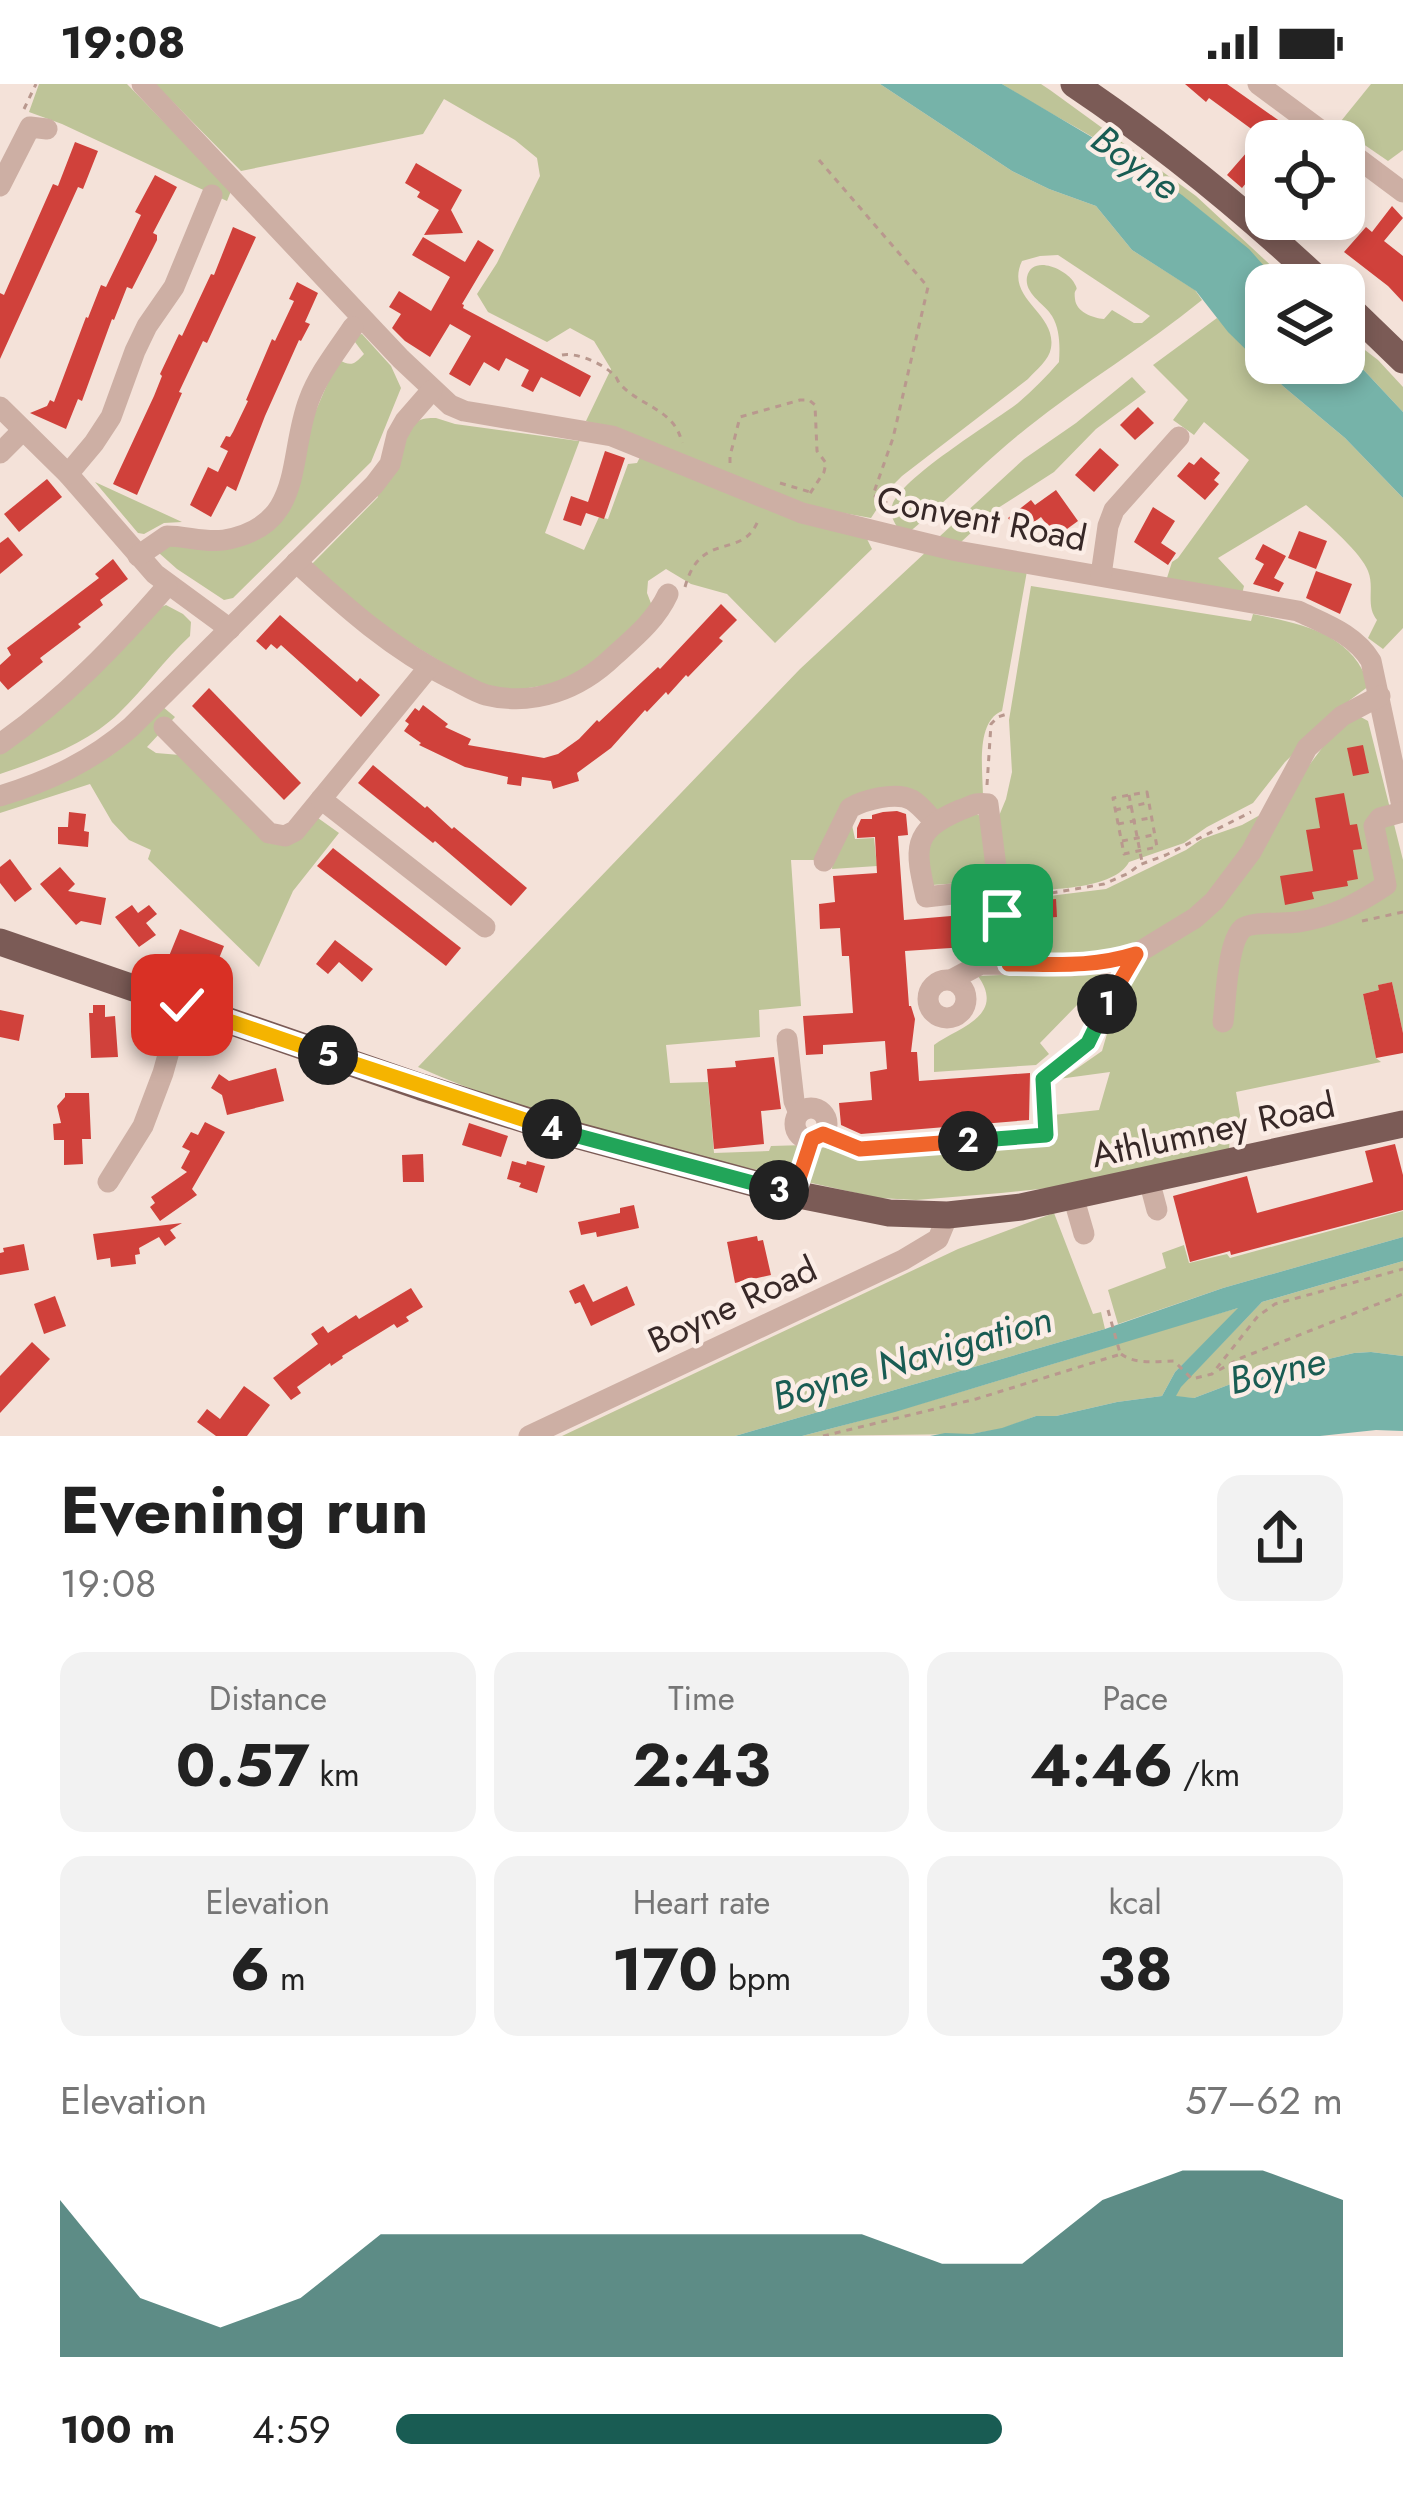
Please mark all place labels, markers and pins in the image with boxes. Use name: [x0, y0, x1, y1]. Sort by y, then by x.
pin: [951, 864, 1053, 966]
pin: [131, 954, 233, 1056]
pin: 1: [1077, 974, 1137, 1034]
pin: 5: [298, 1025, 358, 1085]
pin: 4: [522, 1099, 582, 1159]
pin: 2: [938, 1111, 998, 1171]
pin: 3: [749, 1160, 809, 1220]

